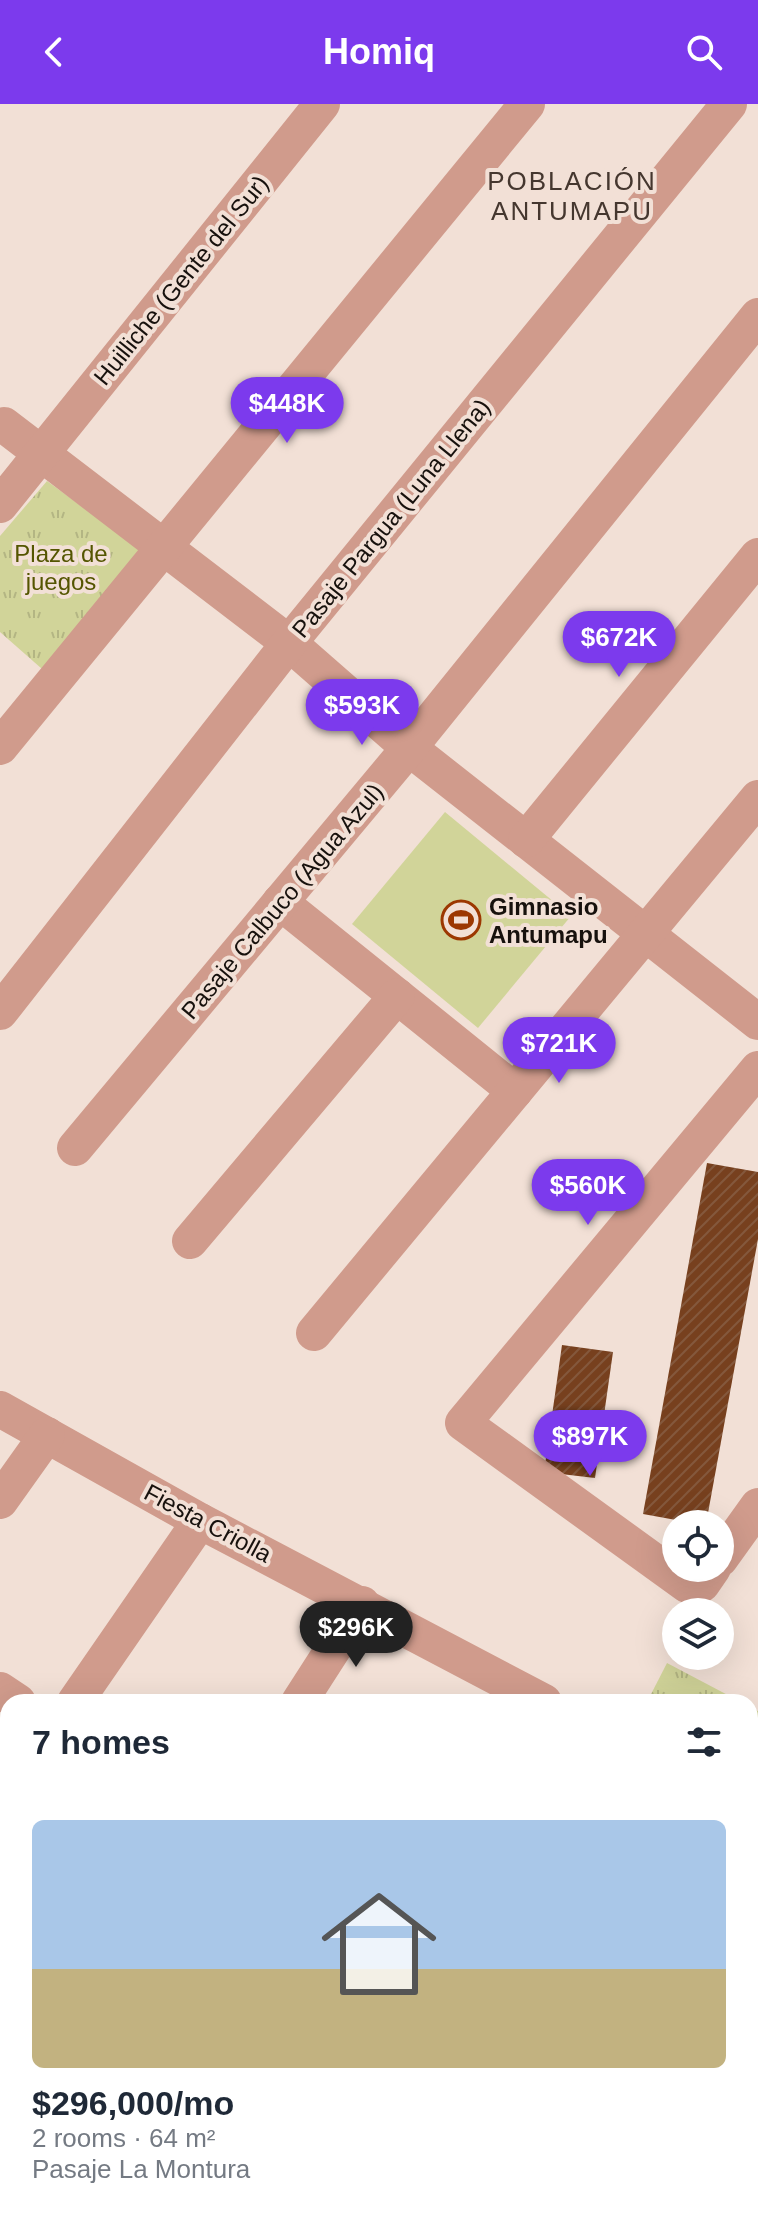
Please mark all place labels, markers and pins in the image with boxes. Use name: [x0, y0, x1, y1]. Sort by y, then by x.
pin: $448K: [231, 377, 343, 445]
pin: $672K: [563, 611, 675, 679]
pin: $593K: [306, 679, 418, 747]
place label: Gimnasio Antumapu: [489, 893, 608, 948]
sports icon: Gimnasio Antumapu: [440, 899, 482, 941]
pin: $721K: [503, 1017, 615, 1085]
pin: $560K: [532, 1159, 644, 1227]
pin: $897K: [534, 1410, 646, 1478]
pin: $296K: [300, 1601, 412, 1669]

